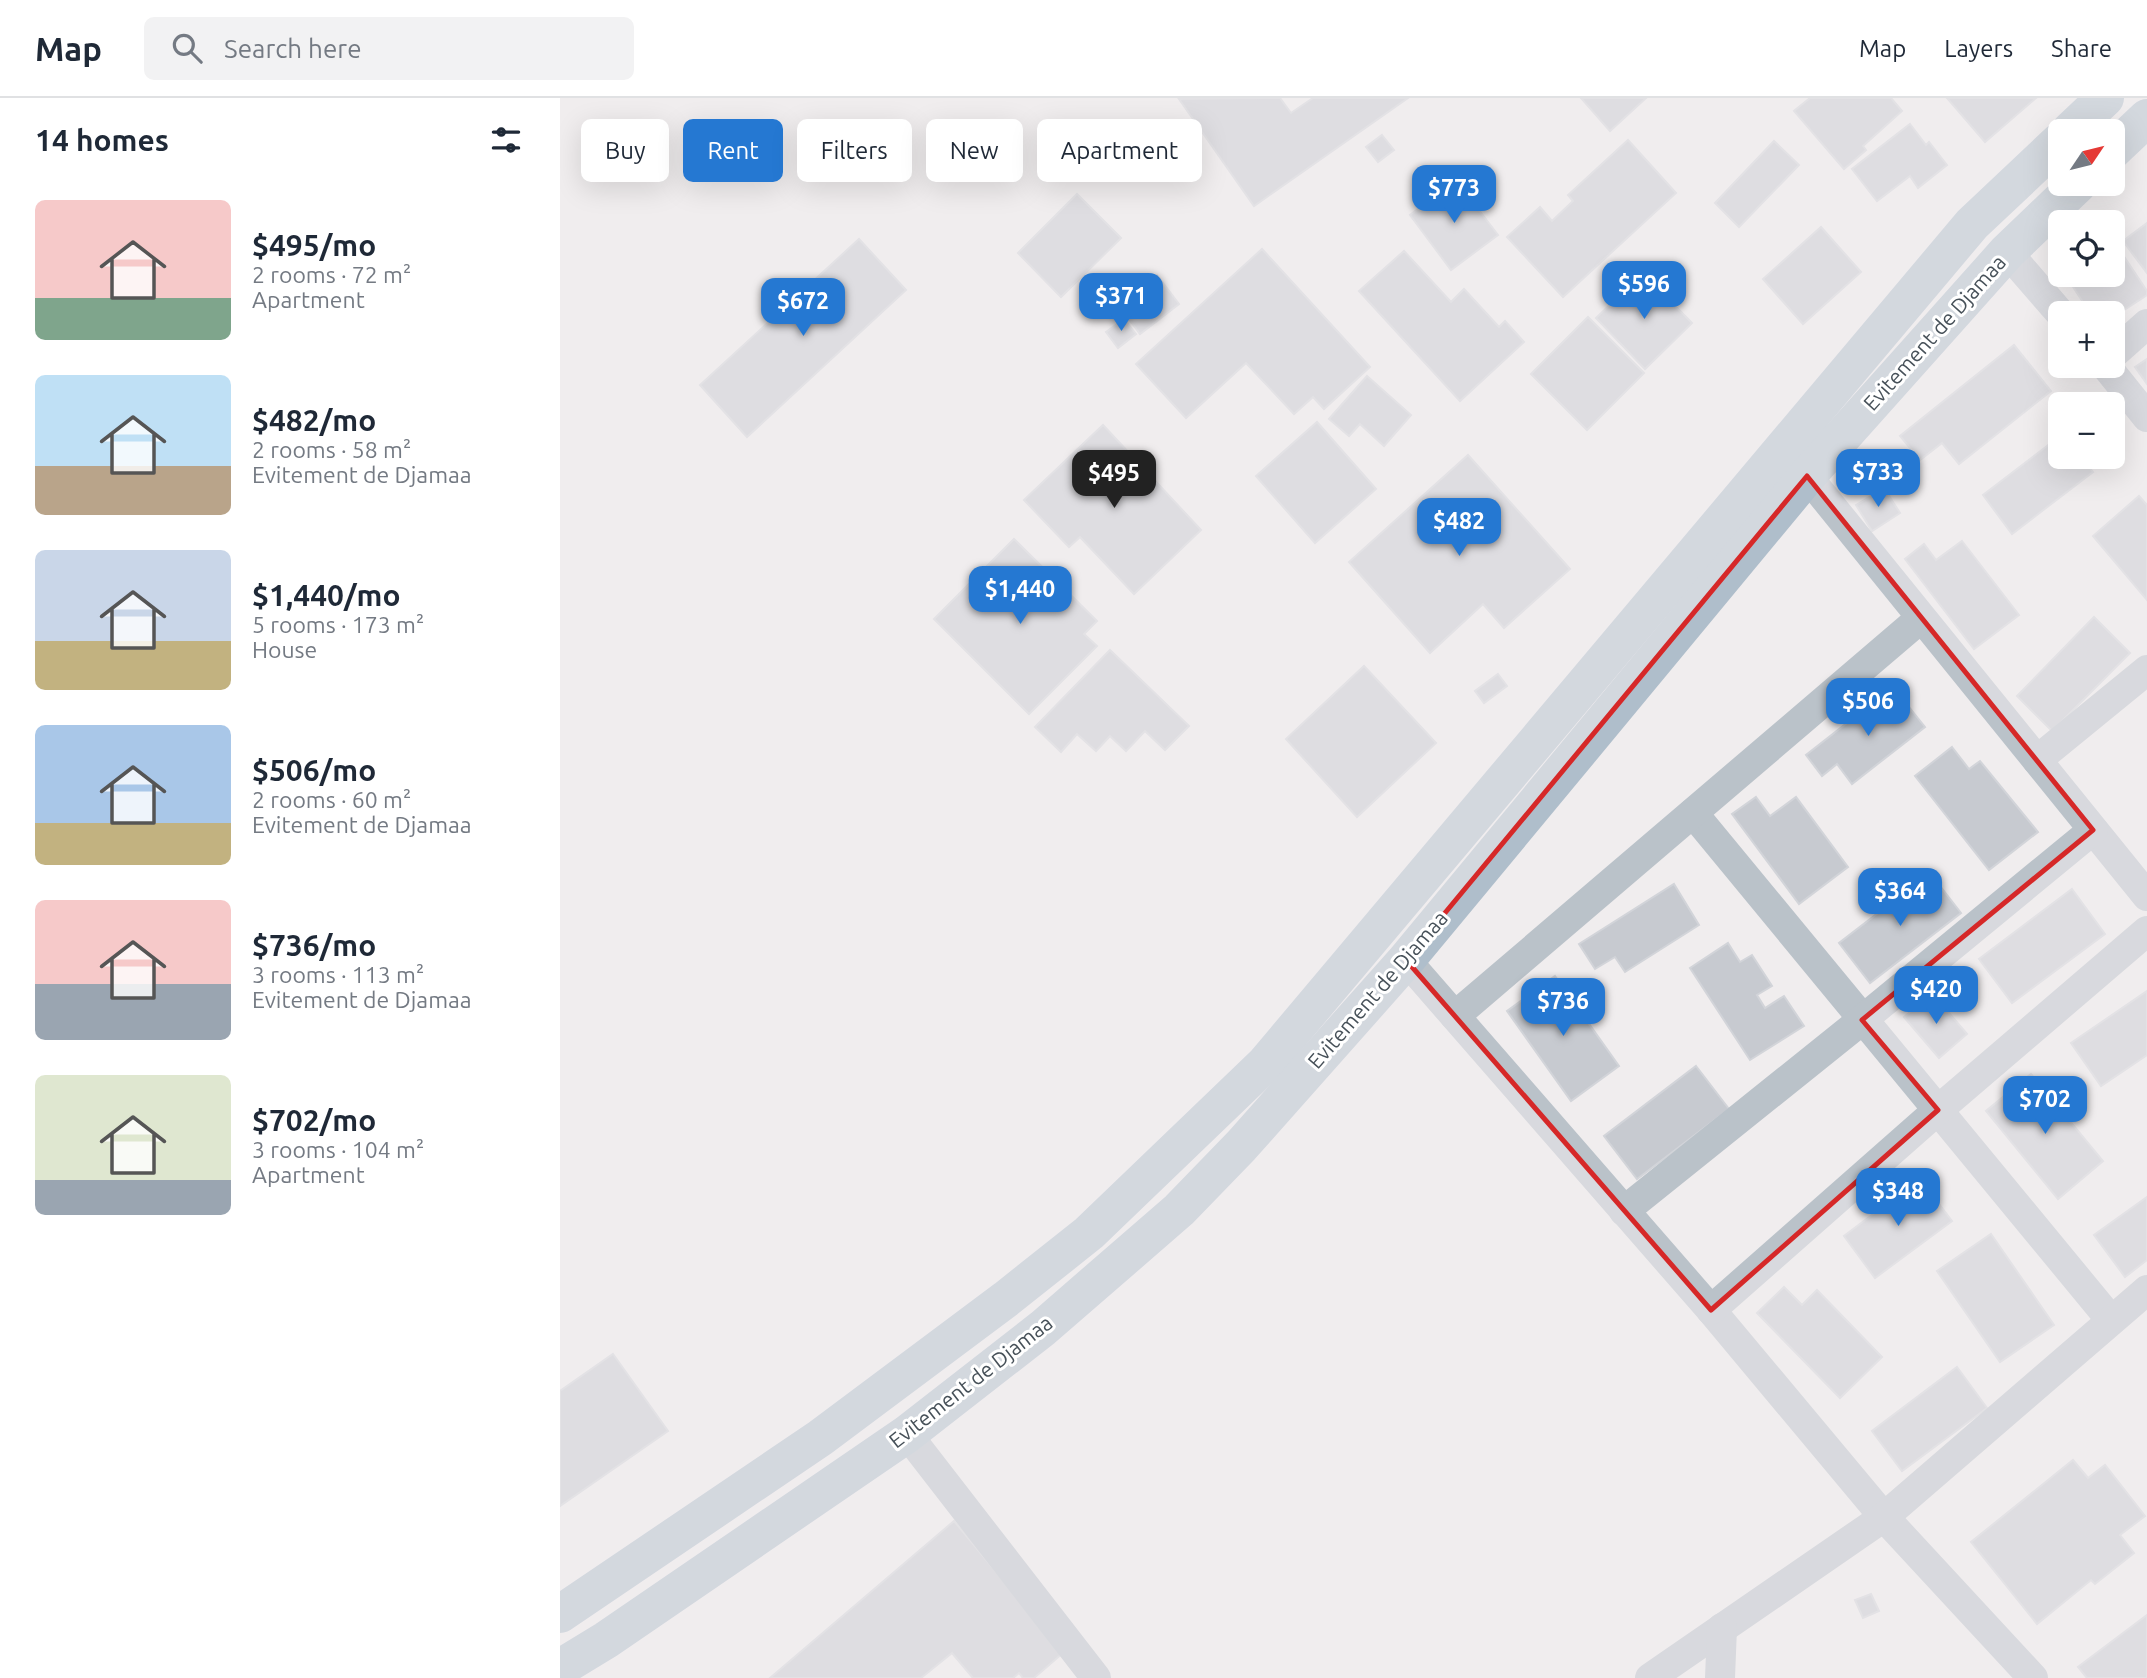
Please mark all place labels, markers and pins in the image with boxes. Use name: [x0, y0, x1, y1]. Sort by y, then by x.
pin: $773: [1413, 166, 1495, 225]
pin: $596: [1603, 262, 1685, 321]
pin: $371: [1080, 274, 1162, 333]
pin: $672: [762, 278, 844, 338]
pin: $495: [1073, 450, 1155, 510]
pin: $733: [1837, 450, 1919, 509]
pin: $482: [1418, 498, 1500, 558]
pin: $1,440: [963, 566, 1077, 626]
pin: $506: [1827, 678, 1909, 738]
pin: $364: [1859, 868, 1941, 928]
pin: $420: [1895, 967, 1977, 1026]
pin: $736: [1522, 978, 1604, 1038]
pin: $702: [2004, 1076, 2086, 1136]
pin: $348: [1857, 1168, 1939, 1228]

